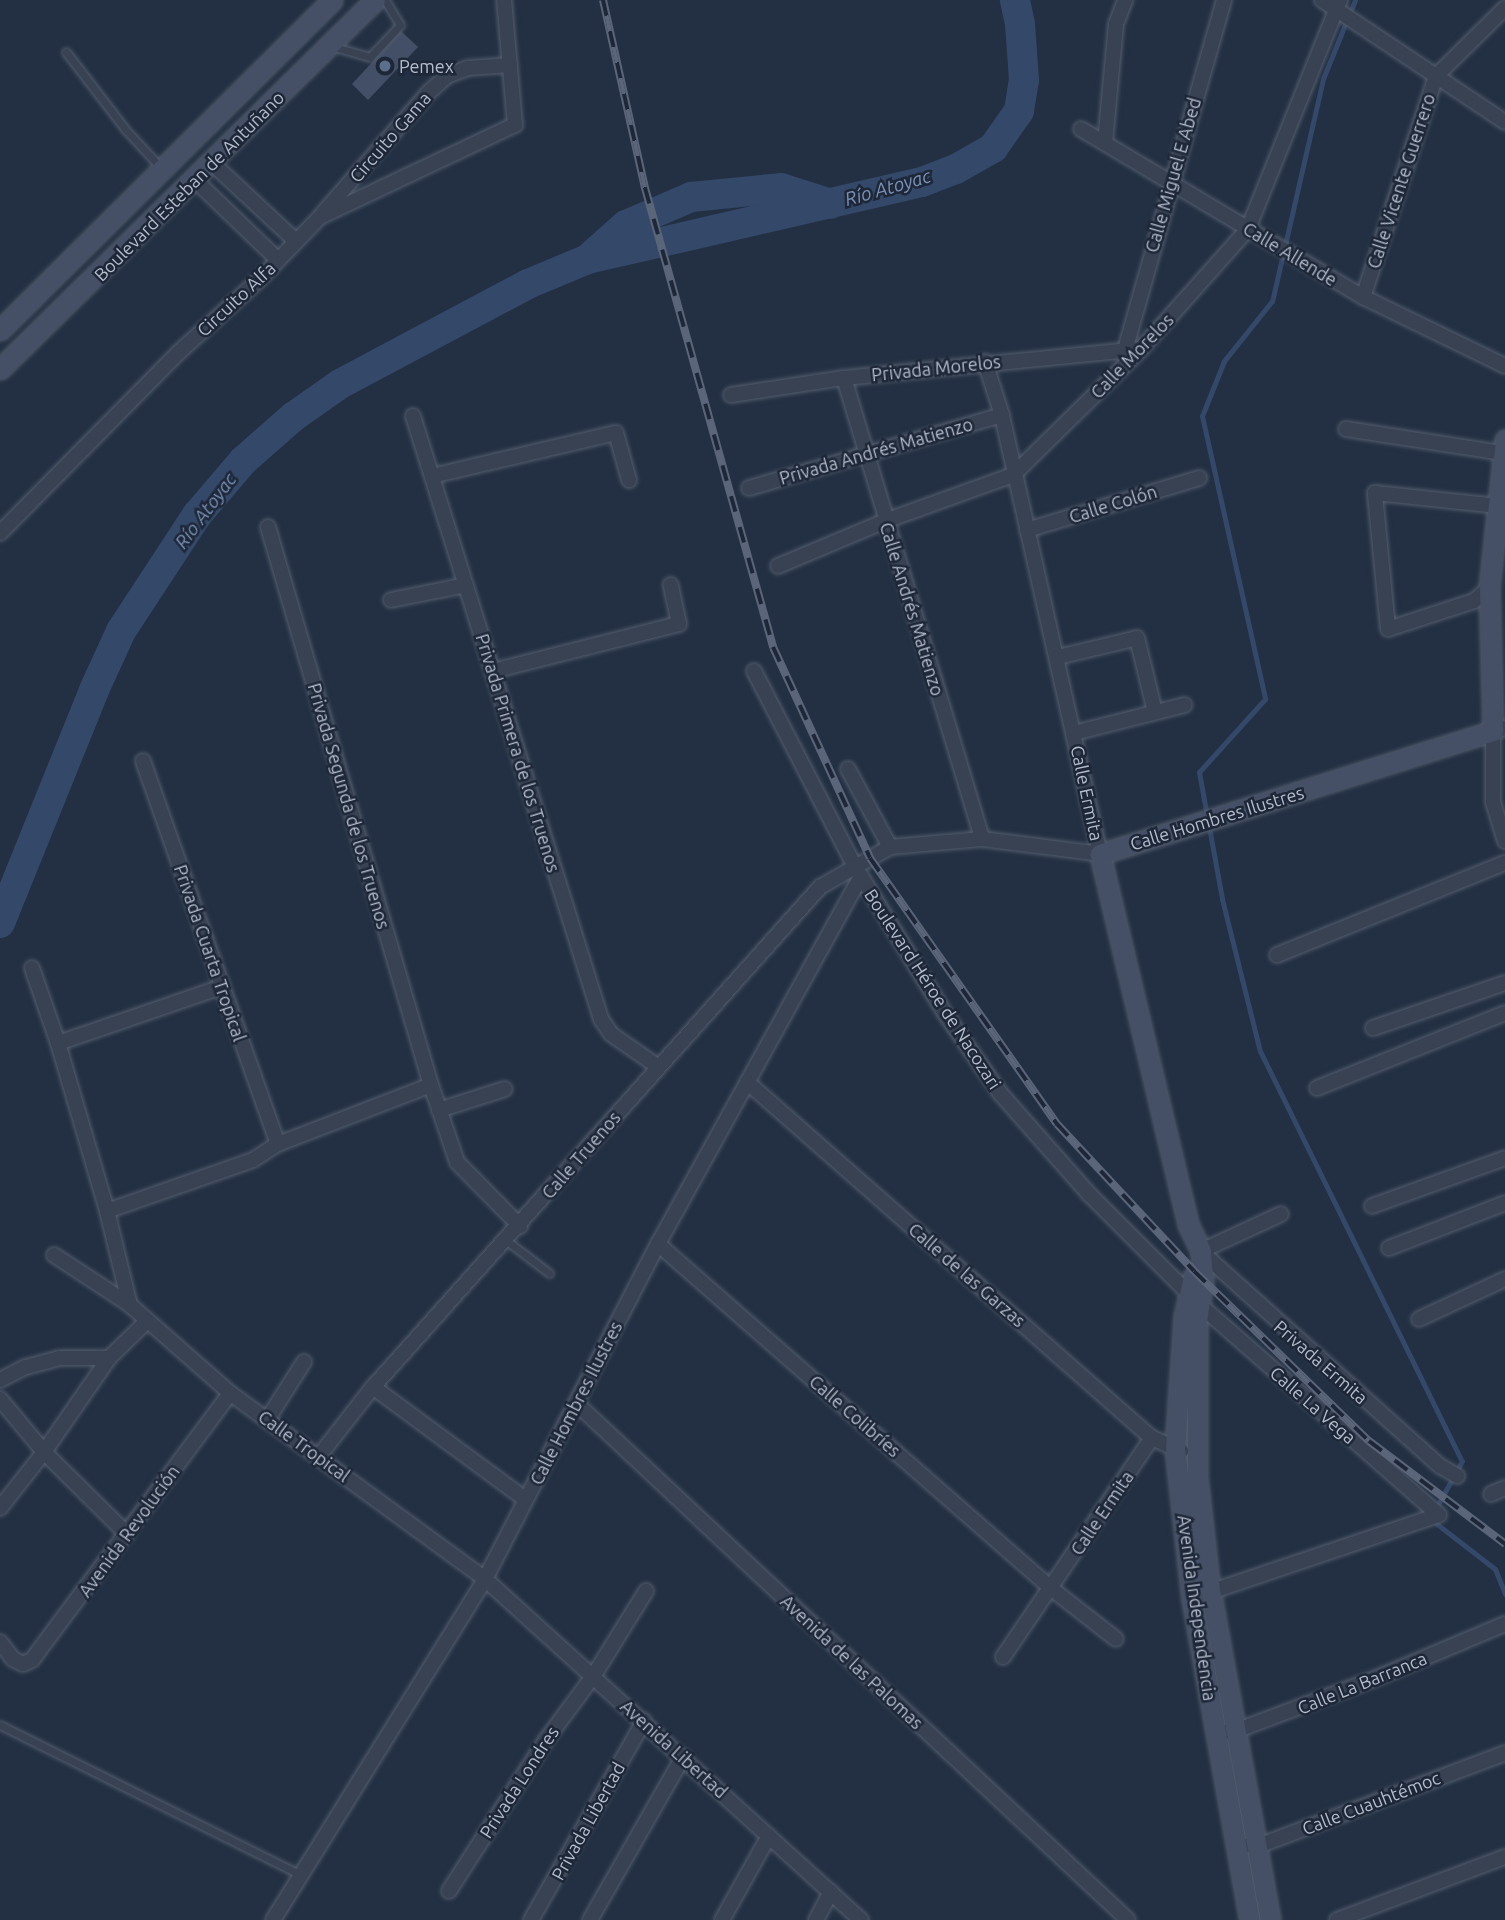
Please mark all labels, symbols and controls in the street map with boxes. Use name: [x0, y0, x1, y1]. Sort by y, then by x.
place label: Pemex: [399, 55, 454, 77]
marker: Pemex: [377, 58, 393, 74]
street label: Boulevard Esteban de Antuñano: [90, 87, 288, 285]
street label: Circuito Gama: [345, 87, 435, 187]
street label: Calle Vicente Guerrero: [1362, 91, 1440, 271]
street label: Calle Miguel E Abed: [1141, 95, 1205, 255]
water label: Río Atoyac: [842, 165, 934, 211]
street label: Calle Allende: [1239, 218, 1341, 290]
street label: Circuito Alfa: [192, 257, 280, 341]
street label: Calle Morelos: [1086, 309, 1178, 403]
street label: Privada Morelos: [870, 350, 1002, 386]
street label: Privada Andrés Matienzo: [777, 413, 975, 489]
water label: Río Atoyac: [170, 469, 242, 553]
street label: Calle Colón: [1066, 480, 1160, 528]
street label: Calle Andrés Matienzo: [875, 520, 949, 698]
street label: Privada Primera de los Truenos: [471, 631, 565, 875]
street label: Privada Segunda de los Truenos: [303, 681, 395, 931]
street label: Calle Ermita: [1066, 743, 1108, 843]
street label: Calle Hombres Ilustres: [1127, 781, 1307, 855]
street label: Privada Cuarta Tropical: [170, 862, 250, 1044]
street label: Boulevard Héroe de Nacozari: [860, 885, 1006, 1093]
street label: Calle Truenos: [537, 1107, 625, 1203]
street label: Calle de las Garzas: [904, 1218, 1030, 1332]
street label: Privada Ermita: [1270, 1315, 1372, 1409]
street label: Calle Hombres Ilustres: [525, 1318, 627, 1488]
street label: Calle La Vega: [1266, 1362, 1360, 1448]
street label: Calle Colibríes: [805, 1370, 905, 1462]
street label: Calle Tropical: [254, 1406, 354, 1486]
street label: Avenida Revolución: [74, 1461, 184, 1601]
street label: Calle Ermita: [1066, 1467, 1138, 1559]
street label: Avenida Independencia: [1173, 1514, 1221, 1702]
street label: Avenida de las Palomas: [776, 1590, 928, 1734]
street label: Calle La Barranca: [1294, 1647, 1430, 1719]
street label: Avenida Libertad: [616, 1695, 732, 1803]
street label: Privada Londres: [475, 1722, 563, 1842]
street label: Privada Libertad: [547, 1758, 629, 1884]
street label: Calle Cuauhtémoc: [1299, 1767, 1443, 1839]

